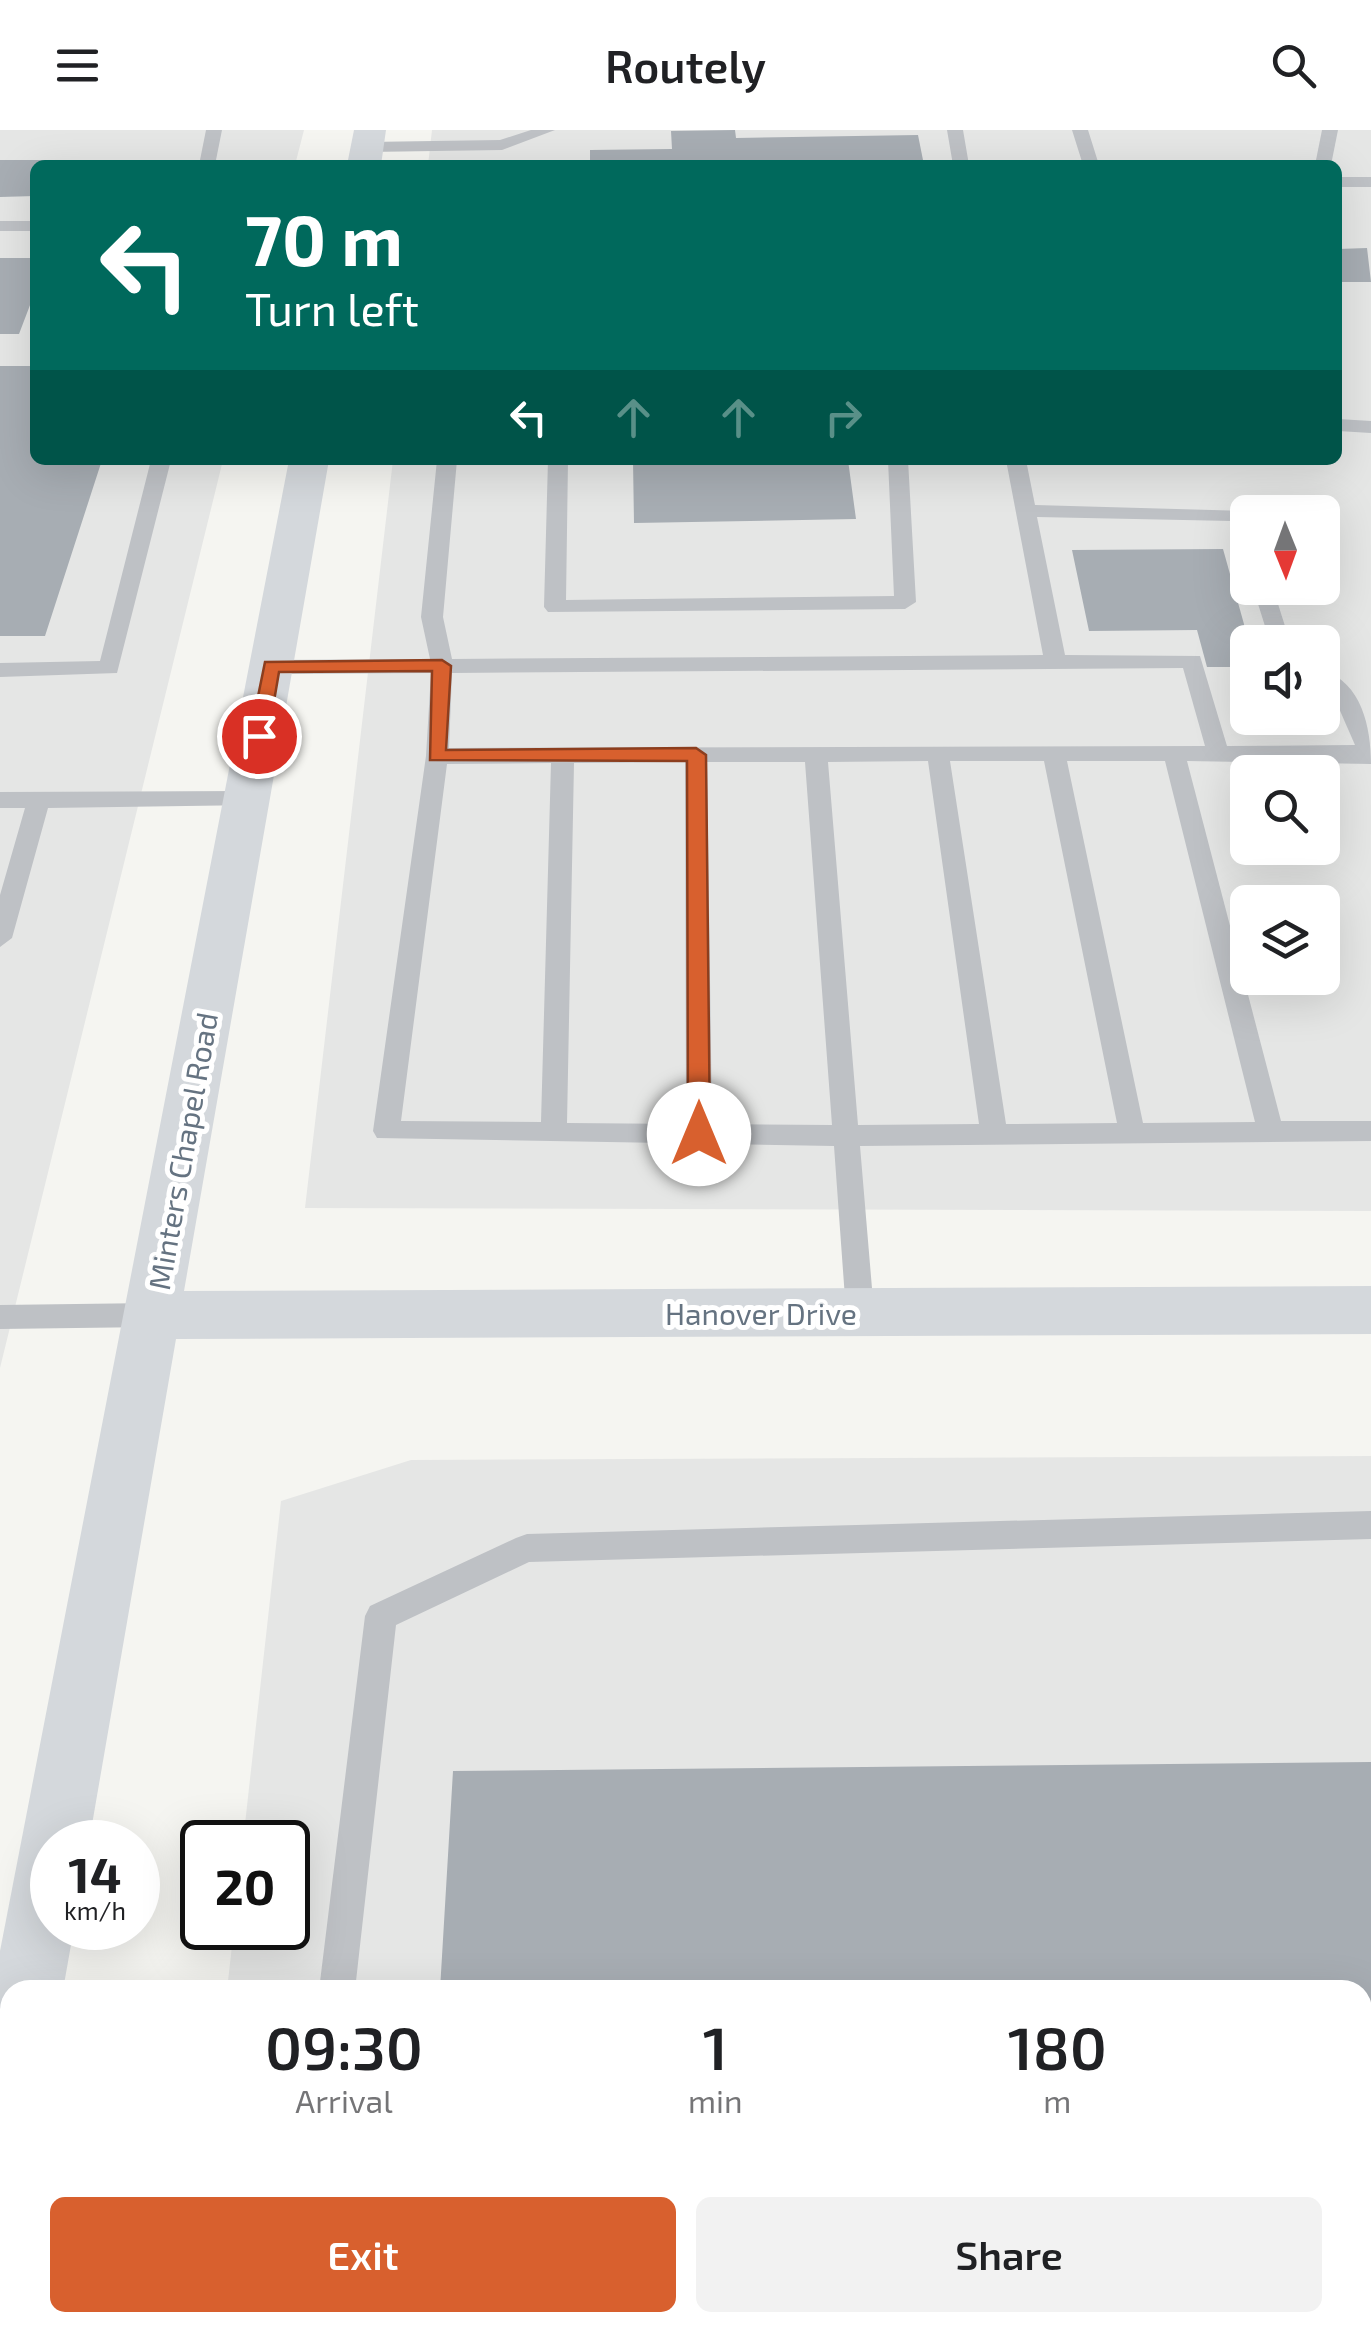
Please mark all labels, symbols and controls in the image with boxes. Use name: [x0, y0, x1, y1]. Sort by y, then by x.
icon: menu: [50, 38, 105, 93]
text: Routely: [605, 38, 766, 92]
icon: search: [1266, 38, 1321, 93]
text: 70 m: [245, 196, 403, 280]
icon: left: [80, 200, 210, 330]
text: Turn left: [245, 281, 419, 335]
icon: left: [501, 390, 556, 445]
icon: ahead: [606, 390, 661, 445]
icon: ahead: [711, 390, 766, 445]
icon: right: [816, 390, 871, 445]
north arrow: [1230, 495, 1340, 605]
map controls: [1230, 495, 1340, 995]
button: sound: [1230, 625, 1340, 735]
pin: [217, 694, 302, 779]
icon: arrive: [232, 709, 287, 764]
button: search: [1230, 755, 1340, 865]
button: layers: [1230, 885, 1340, 995]
street label: Minters Chapel Road: [140, 1009, 224, 1293]
position arrow: [647, 1082, 751, 1186]
street label: Hanover Drive: [665, 1295, 857, 1331]
speed limit sign: 20: [180, 1820, 310, 1950]
text: 14: [68, 1843, 122, 1903]
text: km/h: [64, 1895, 126, 1925]
text: 09:30: [265, 2010, 423, 2082]
text: 1: [703, 2010, 728, 2082]
text: 180: [1008, 2010, 1107, 2082]
text: Arrival: [295, 2081, 393, 2119]
text: min: [688, 2081, 743, 2119]
text: m: [1043, 2081, 1071, 2119]
button: Exit: [50, 2197, 676, 2312]
button: Share: [696, 2197, 1322, 2312]

